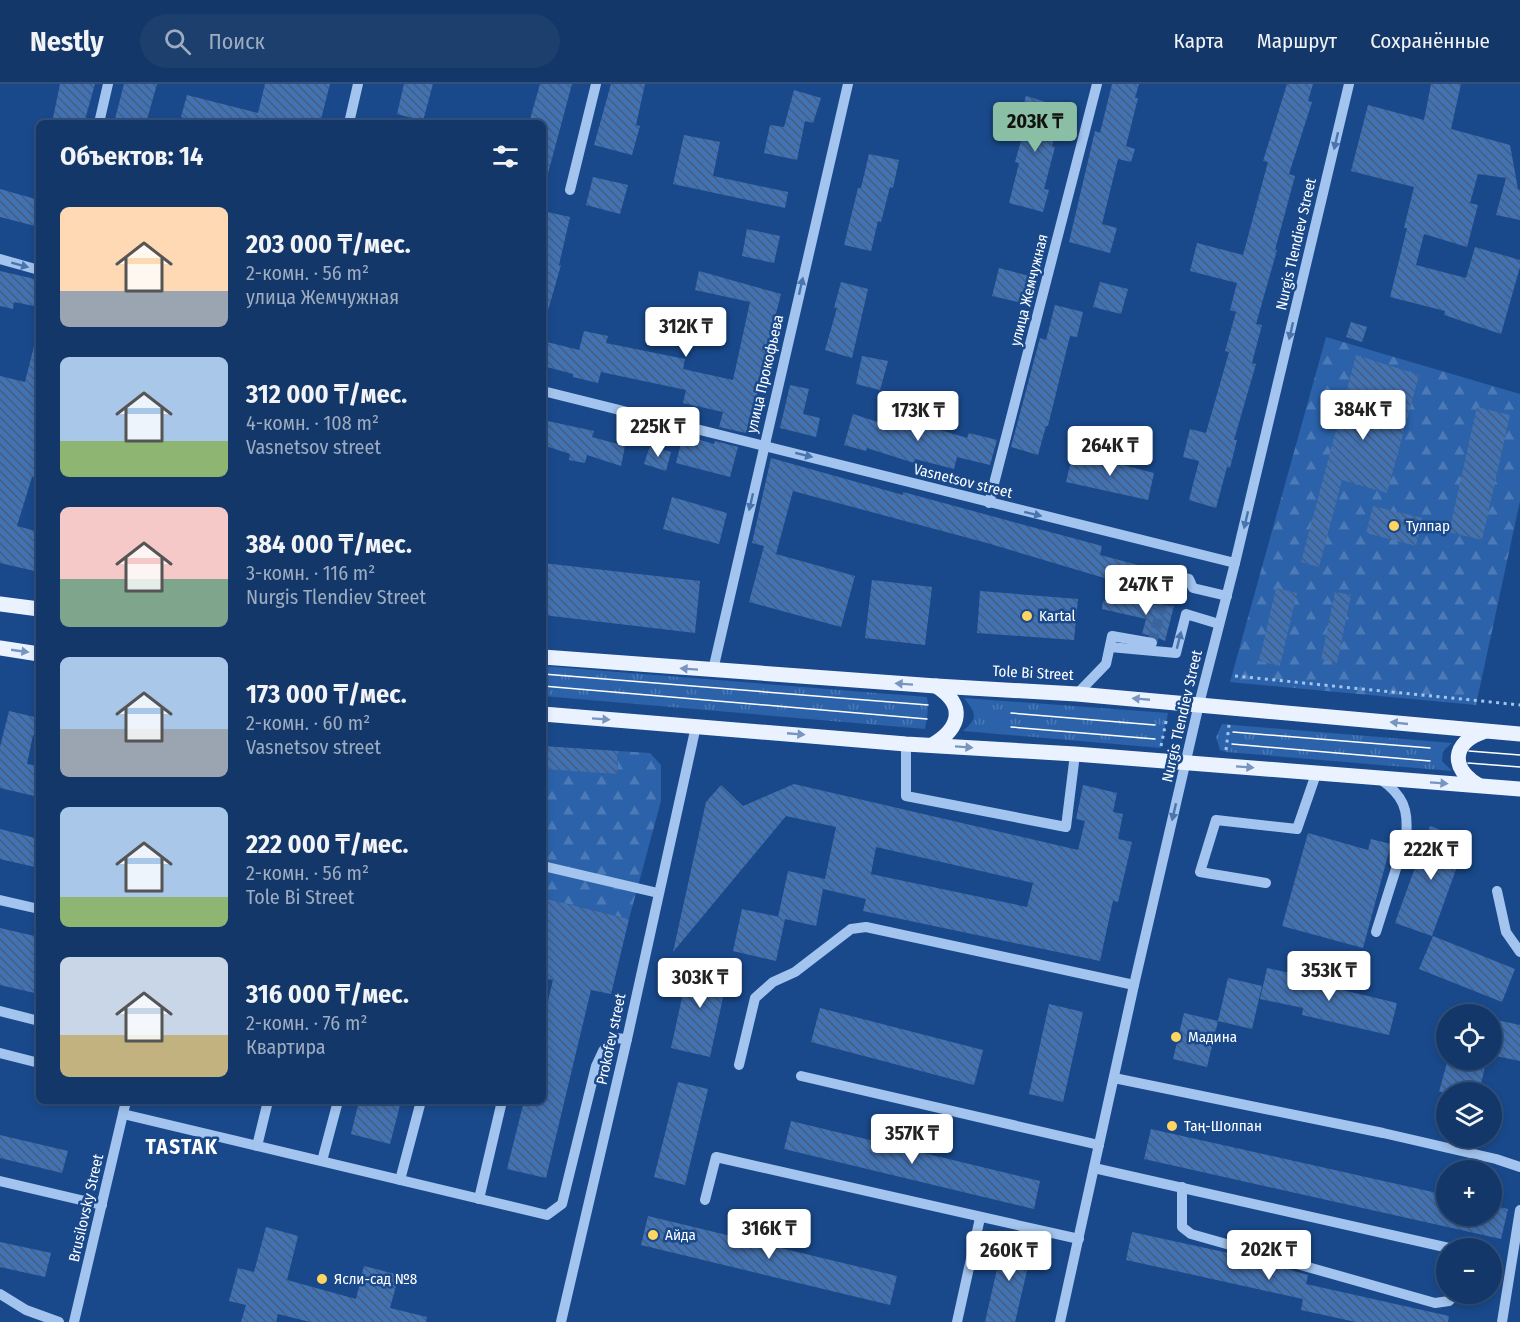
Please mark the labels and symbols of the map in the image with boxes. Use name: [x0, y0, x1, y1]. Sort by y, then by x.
pin: 203K ₸: [986, 102, 1084, 153]
one-way arrow: [1330, 132, 1340, 150]
street label: Nurgis Tlendiev Street: [1272, 176, 1320, 312]
street label: улица Жемчужная: [1006, 232, 1052, 348]
one-way arrow: [11, 261, 29, 270]
one-way arrow: [797, 277, 807, 295]
pin: 312K ₸: [637, 307, 735, 358]
street label: улица Прокофьева: [743, 313, 787, 435]
one-way arrow: [1285, 321, 1295, 340]
pin: 384K ₸: [1314, 390, 1412, 441]
pin: 173K ₸: [869, 391, 967, 442]
pin: 225K ₸: [609, 407, 707, 458]
pin: 264K ₸: [1061, 426, 1159, 477]
one-way arrow: [794, 451, 813, 461]
street label: Vasnetsov street: [912, 460, 1014, 502]
one-way arrow: [746, 493, 756, 511]
one-way arrow: [1024, 509, 1042, 519]
one-way arrow: [1240, 511, 1250, 530]
place label: Тулпар: [1406, 517, 1450, 535]
marker: Тулпар: [1387, 519, 1401, 533]
pin: 247K ₸: [1097, 565, 1195, 616]
place label: Kartal: [1039, 607, 1075, 625]
marker: Kartal: [1020, 609, 1034, 623]
one-way arrow: [1175, 631, 1184, 649]
one-way arrow: [10, 646, 29, 655]
street label: Nurgis Tlendiev Street: [1158, 648, 1206, 784]
street label: Tole Bi Street: [992, 662, 1074, 684]
one-way arrow: [679, 664, 698, 673]
one-way arrow: [895, 679, 914, 689]
one-way arrow: [1131, 694, 1150, 704]
one-way arrow: [592, 714, 611, 724]
one-way arrow: [1389, 718, 1408, 728]
one-way arrow: [786, 729, 805, 739]
one-way arrow: [955, 742, 974, 751]
one-way arrow: [1235, 762, 1254, 772]
one-way arrow: [1430, 778, 1449, 788]
one-way arrow: [1169, 803, 1179, 821]
pin: 222K ₸: [1382, 830, 1480, 881]
pin: 353K ₸: [1280, 951, 1378, 1002]
pin: 303K ₸: [651, 958, 749, 1009]
street label: Prokofev street: [593, 992, 629, 1086]
place label: Мадина: [1188, 1028, 1237, 1046]
marker: Мадина: [1169, 1030, 1183, 1044]
pin: 357K ₸: [863, 1114, 961, 1165]
place label: Таң-Шолпан: [1184, 1117, 1262, 1135]
marker: Таң-Шолпан: [1165, 1119, 1179, 1133]
district label: TASTAK: [146, 1134, 218, 1160]
street label: Brusilovsky Street: [65, 1152, 107, 1264]
pin: 316K ₸: [720, 1209, 818, 1260]
place label: Айда: [665, 1226, 696, 1244]
marker: Айда: [646, 1228, 660, 1242]
pin: 202K ₸: [1220, 1230, 1318, 1281]
pin: 260K ₸: [960, 1231, 1058, 1282]
place label: Ясли-сад №8: [334, 1270, 417, 1288]
marker: Ясли-сад №8: [315, 1272, 329, 1286]

